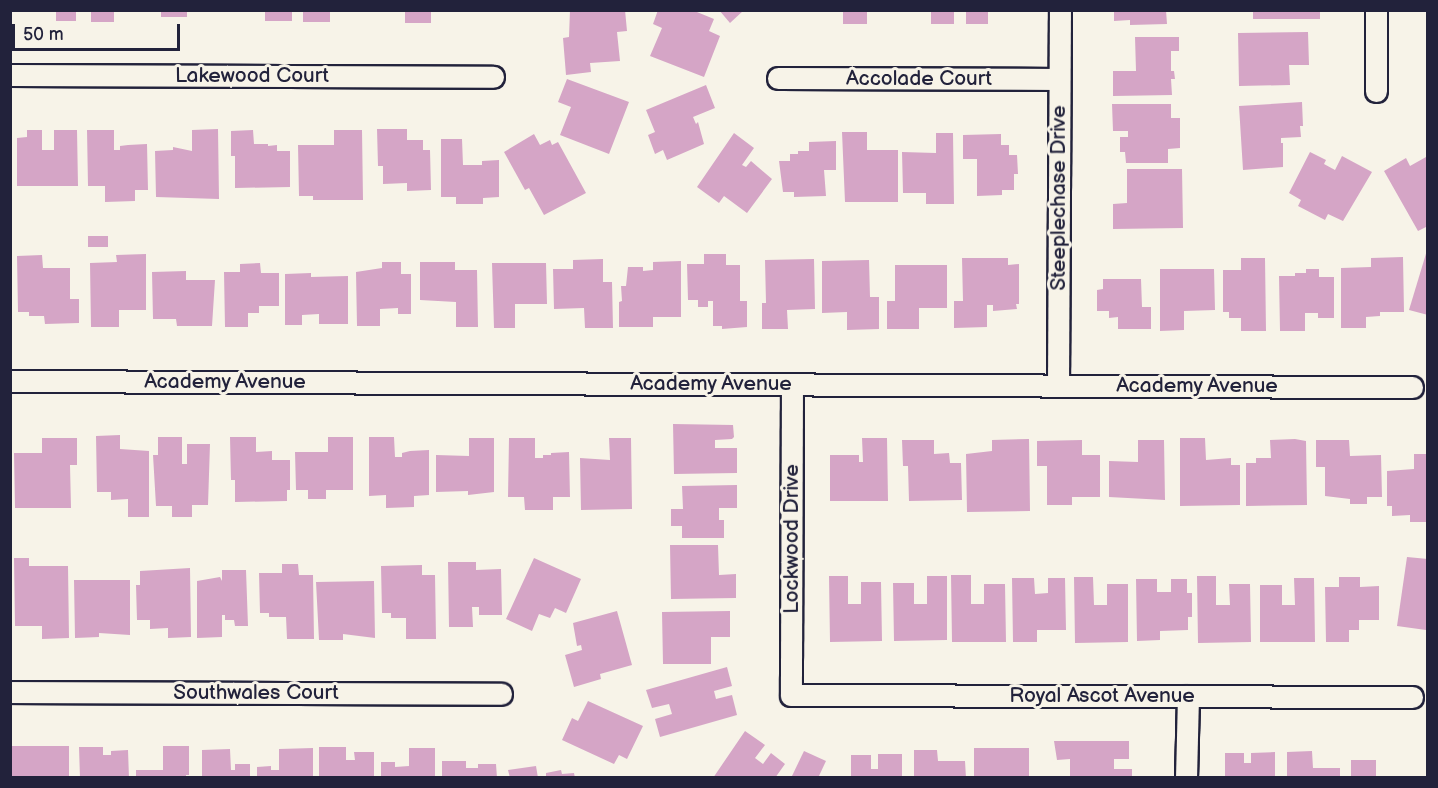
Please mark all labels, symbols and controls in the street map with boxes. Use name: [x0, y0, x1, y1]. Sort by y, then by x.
scale bar: [15, 12, 183, 50]
text: 50 m: [23, 24, 64, 45]
street label: Lakewood Court: [175, 63, 329, 89]
street label: Accolade Court: [846, 66, 992, 92]
street label: Steeplechase Drive: [1046, 105, 1072, 291]
street label: Academy Avenue: [144, 369, 306, 395]
street label: Academy Avenue: [630, 371, 792, 397]
street label: Academy Avenue: [1116, 373, 1278, 399]
street label: Lockwood Drive: [779, 464, 805, 614]
street label: Southwales Court: [173, 680, 339, 706]
street label: Royal Ascot Avenue: [1009, 683, 1195, 709]

